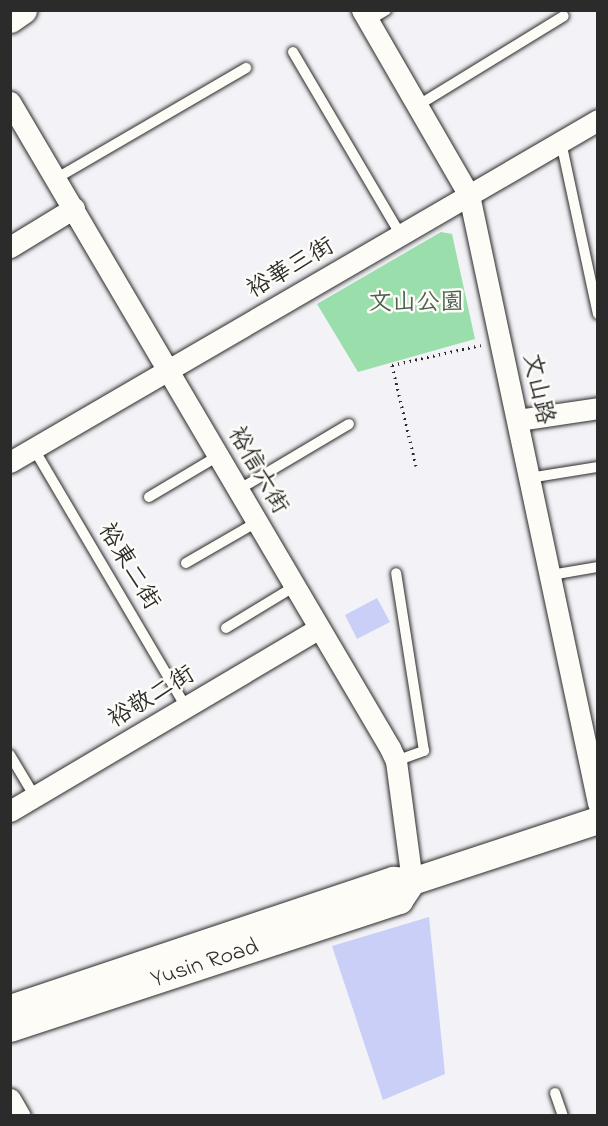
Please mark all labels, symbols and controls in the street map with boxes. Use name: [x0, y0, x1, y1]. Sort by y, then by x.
street label: 裕華三街: [242, 233, 340, 305]
park label: 文山公園: [368, 290, 464, 318]
street label: 文山路: [515, 351, 559, 427]
street label: 裕信六街: [221, 422, 293, 520]
street label: 裕東二街: [91, 518, 165, 616]
street label: 裕敬二街: [103, 661, 201, 735]
street label: Yusin Road: [148, 933, 262, 995]

